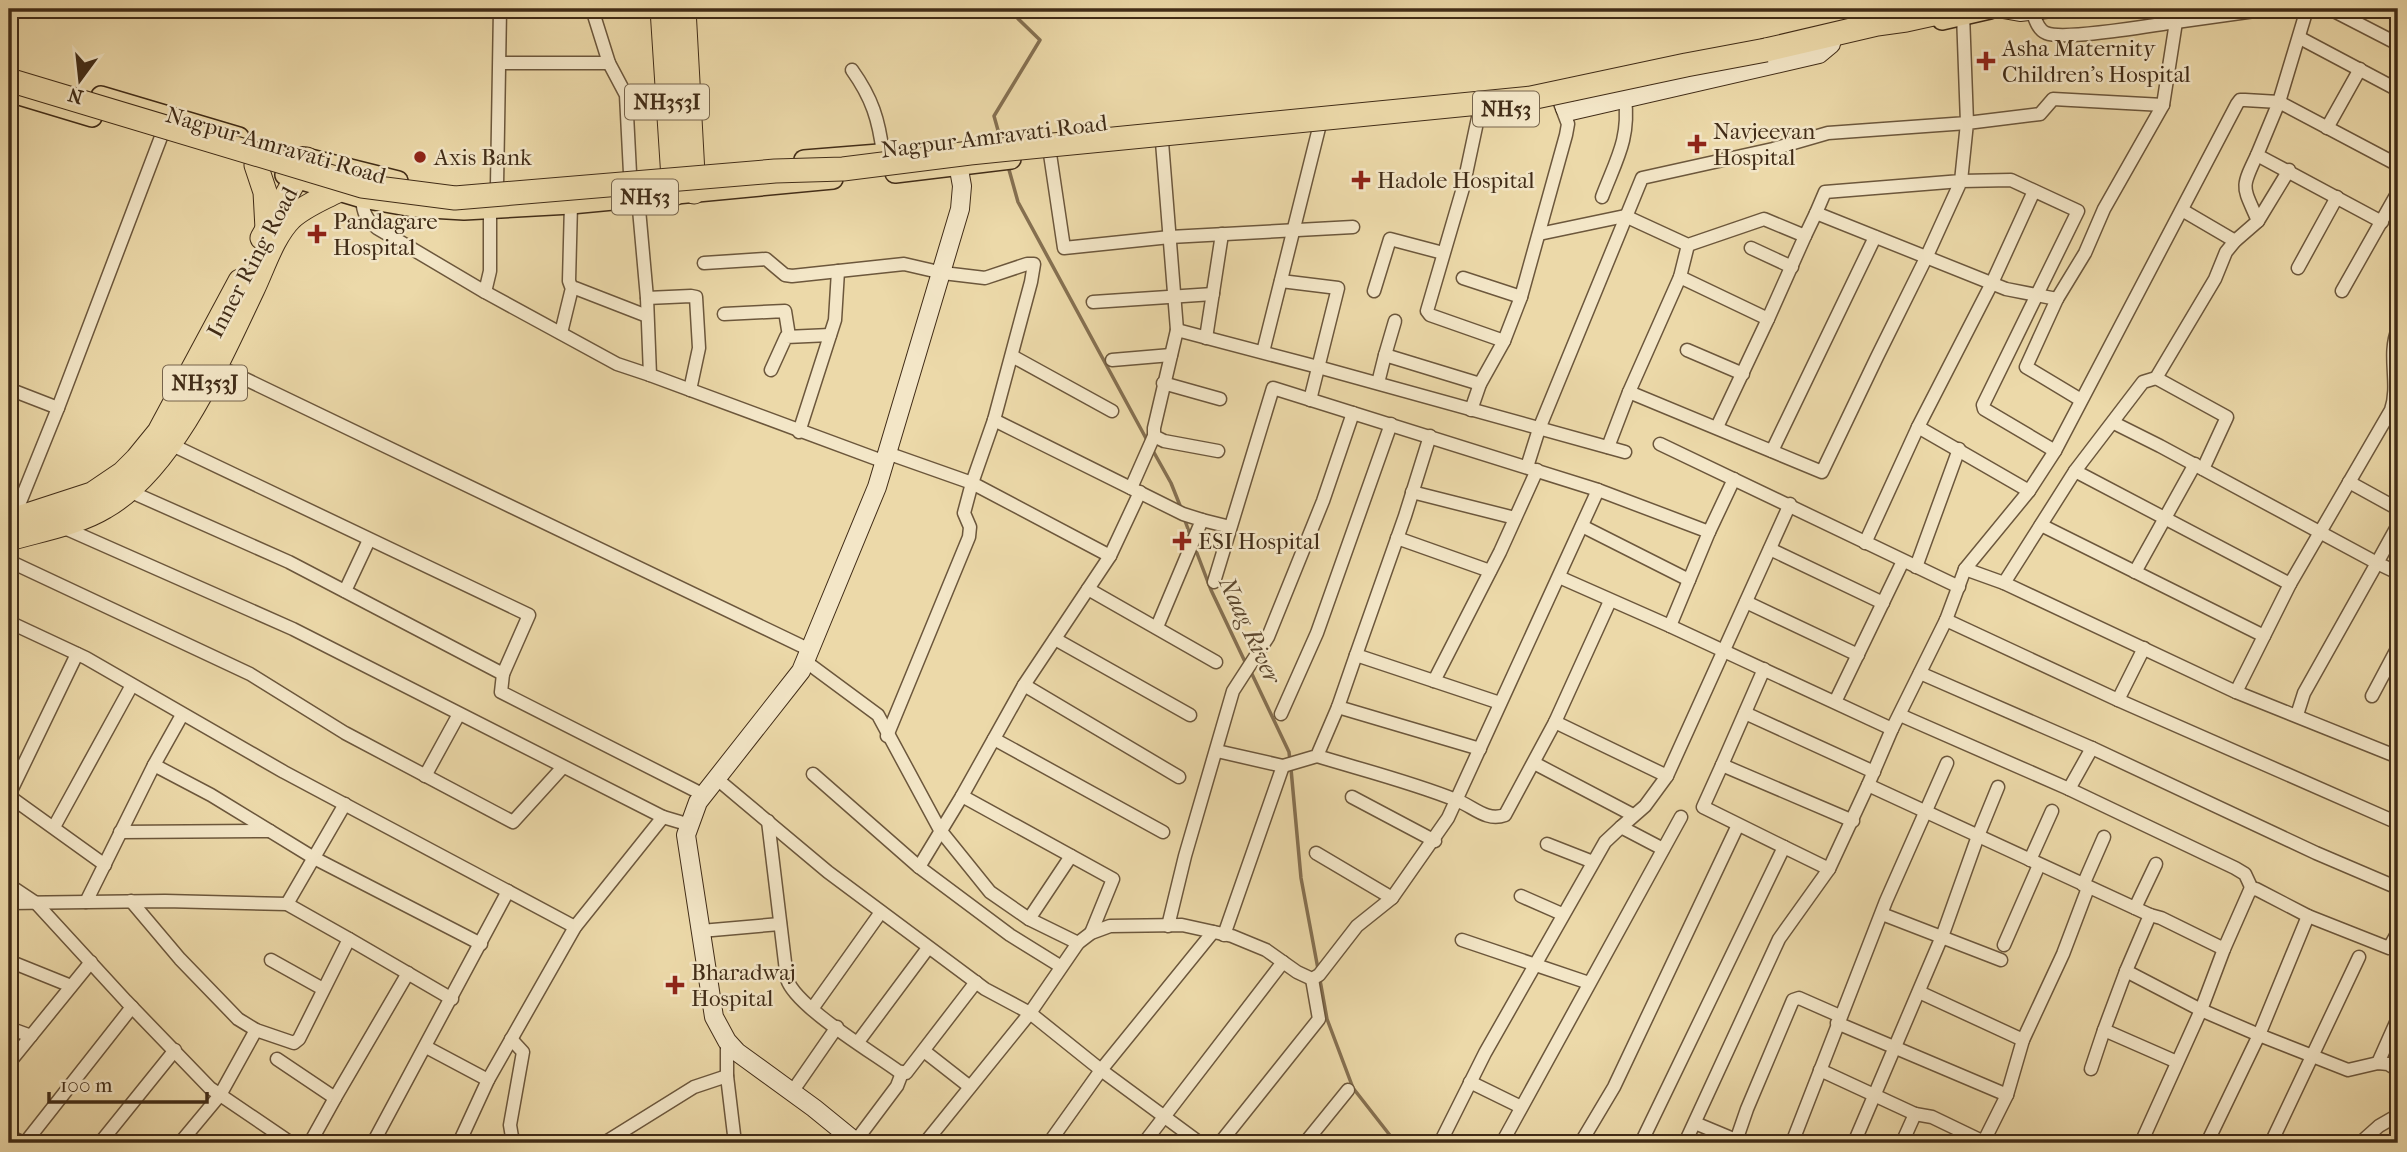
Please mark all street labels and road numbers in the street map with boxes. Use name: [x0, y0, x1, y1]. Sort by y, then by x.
road number: NH353I: [625, 84, 709, 119]
road number: NH53: [1473, 92, 1539, 126]
street label: Nagpur Amravati Road: [163, 101, 390, 190]
street label: Nagpur Amravati Road: [879, 109, 1109, 164]
road number: NH53: [612, 180, 678, 214]
street label: Inner Ring Road: [201, 182, 304, 342]
road number: NH353J: [163, 366, 247, 400]

